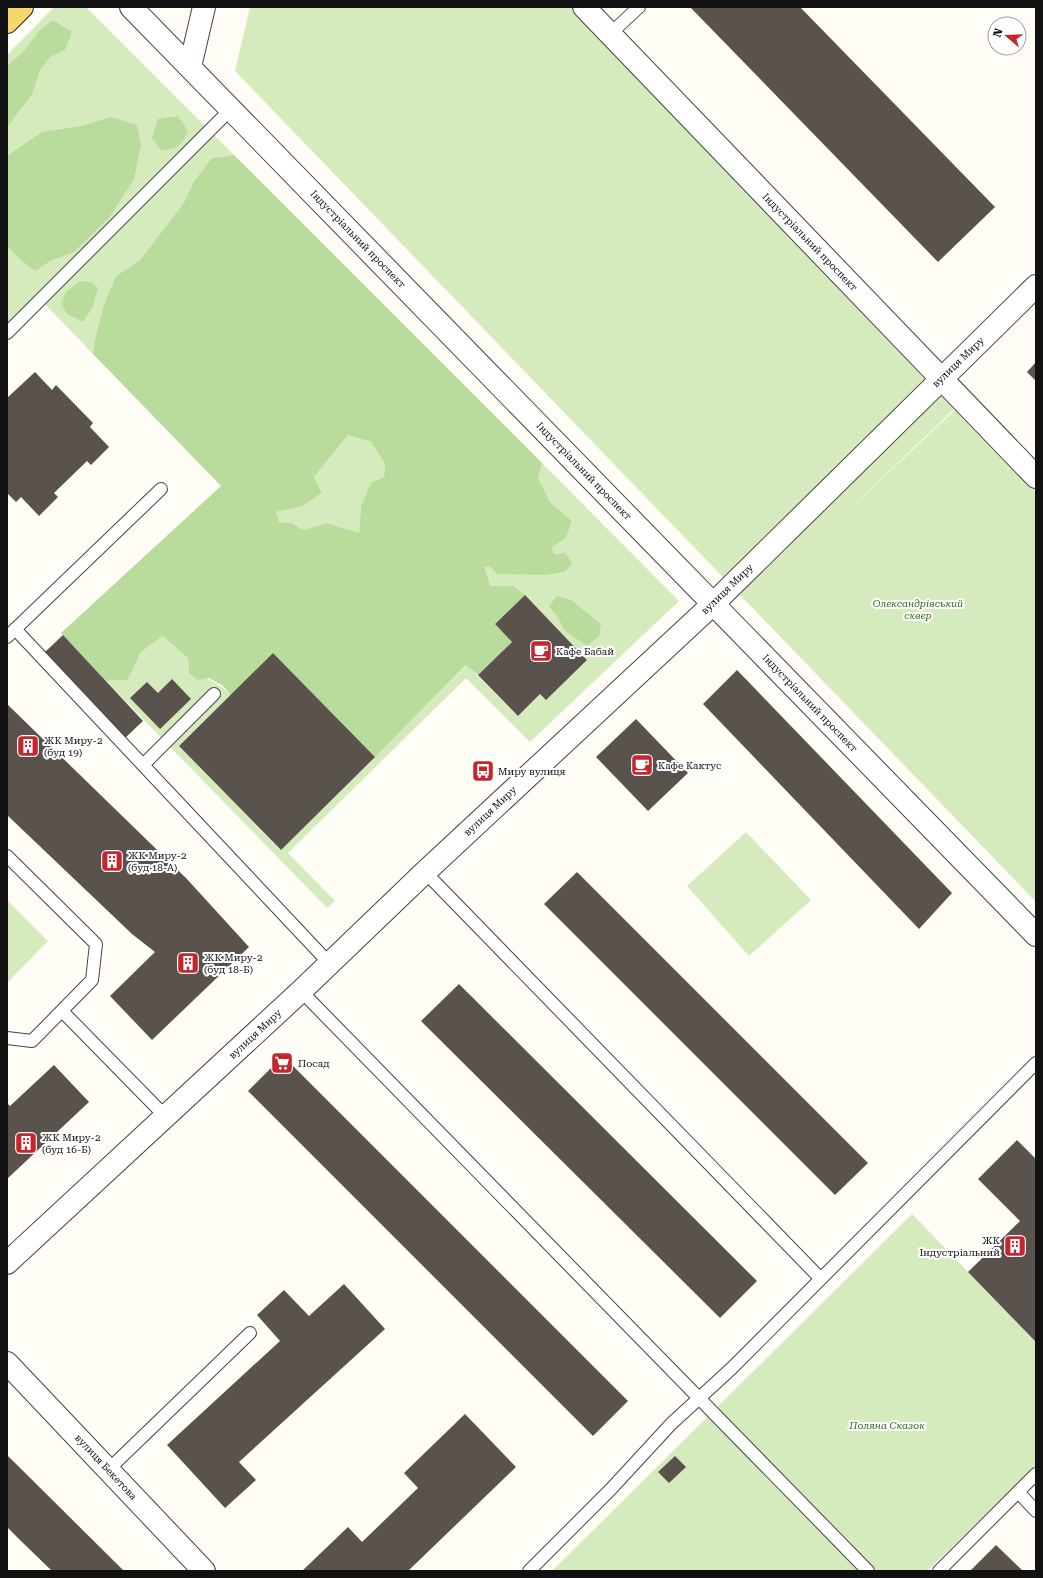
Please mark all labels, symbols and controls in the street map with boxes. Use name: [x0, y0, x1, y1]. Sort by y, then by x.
north arrow: [987, 16, 1027, 56]
text: N: [990, 26, 1006, 39]
street label: Індустріальний проспект: [308, 188, 408, 290]
street label: Індустріальний проспект: [760, 191, 860, 293]
street label: вулиця Миру: [930, 335, 986, 389]
street label: Індустріальний проспект: [534, 420, 634, 522]
street label: вулиця Миру: [699, 562, 755, 616]
park label: Олександрівський сквер: [873, 598, 963, 621]
cafe icon: Кафе Бабай: [528, 638, 554, 664]
place label: Кафе Бабай: [556, 646, 614, 657]
street label: Індустріальний проспект: [760, 652, 860, 754]
building icon: ЖК Миру-2 (буд 19): [15, 733, 41, 759]
place label: ЖК Миру-2 (буд 19): [44, 735, 103, 758]
cafe icon: Кафе Кактус: [629, 752, 655, 778]
bus stop icon: Миру вулиця: [470, 758, 496, 784]
place label: Кафе Кактус: [658, 760, 722, 771]
place label: Миру вулиця: [498, 766, 566, 777]
street label: вулиця Миру: [462, 784, 518, 838]
building icon: ЖК Миру-2 (буд 18-А): [99, 848, 125, 874]
place label: ЖК Миру-2 (буд 18-А): [128, 850, 187, 873]
building icon: ЖК Миру-2 (буд 18-Б): [175, 950, 201, 976]
place label: ЖК Миру-2 (буд 18-Б): [204, 952, 263, 975]
street label: вулиця Миру: [227, 1007, 283, 1061]
supermarket icon: Посад: [269, 1050, 295, 1076]
place label: Посад: [298, 1058, 330, 1069]
building icon: ЖК Миру-2 (буд 16-Б): [13, 1130, 39, 1156]
place label: ЖК Миру-2 (буд 16-Б): [42, 1132, 101, 1155]
building icon: ЖК Індустріальний: [1002, 1233, 1028, 1259]
place label: ЖК Індустріальний: [920, 1235, 1001, 1258]
park label: Поляна Сказок: [848, 1420, 925, 1431]
street label: вулиця Бекетова: [73, 1432, 139, 1502]

